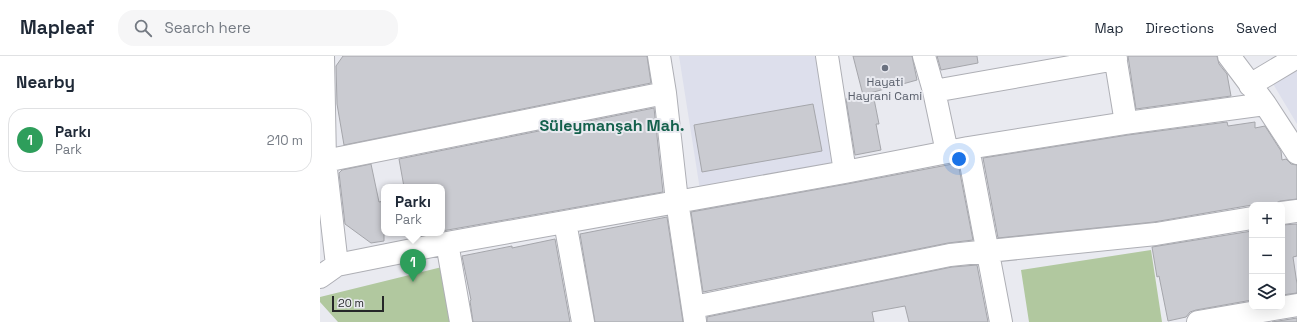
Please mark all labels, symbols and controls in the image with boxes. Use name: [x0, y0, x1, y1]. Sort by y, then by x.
search box: [118, 10, 398, 46]
text: Mapleaf: [20, 15, 94, 40]
icon: search: [132, 17, 154, 39]
text: Search here: [164, 18, 251, 37]
text: Map: [1094, 19, 1124, 37]
text: Directions: [1146, 19, 1214, 37]
text: Saved: [1236, 19, 1277, 37]
marker: Hayati Hayrani Cami: [880, 63, 890, 73]
text: Nearby: [16, 71, 75, 93]
place label: Hayati Hayrani Cami: [848, 74, 922, 104]
district label: Süleymanşah Mah.: [539, 115, 685, 136]
text: Parkı: [55, 122, 91, 141]
text: 1: [27, 132, 33, 149]
text: 210 m: [267, 132, 303, 149]
text: Park: [55, 141, 82, 158]
your location: [949, 149, 969, 169]
popup: [381, 184, 445, 236]
text: Parkı: [395, 192, 431, 211]
map controls: [1249, 202, 1285, 310]
button: +: [1249, 202, 1285, 238]
text: Park: [395, 211, 422, 228]
button: −: [1249, 238, 1285, 274]
pin: 1: [400, 249, 426, 282]
button: layers: [1249, 274, 1285, 310]
scale bar: [332, 294, 384, 313]
text: 20 m: [338, 296, 364, 310]

